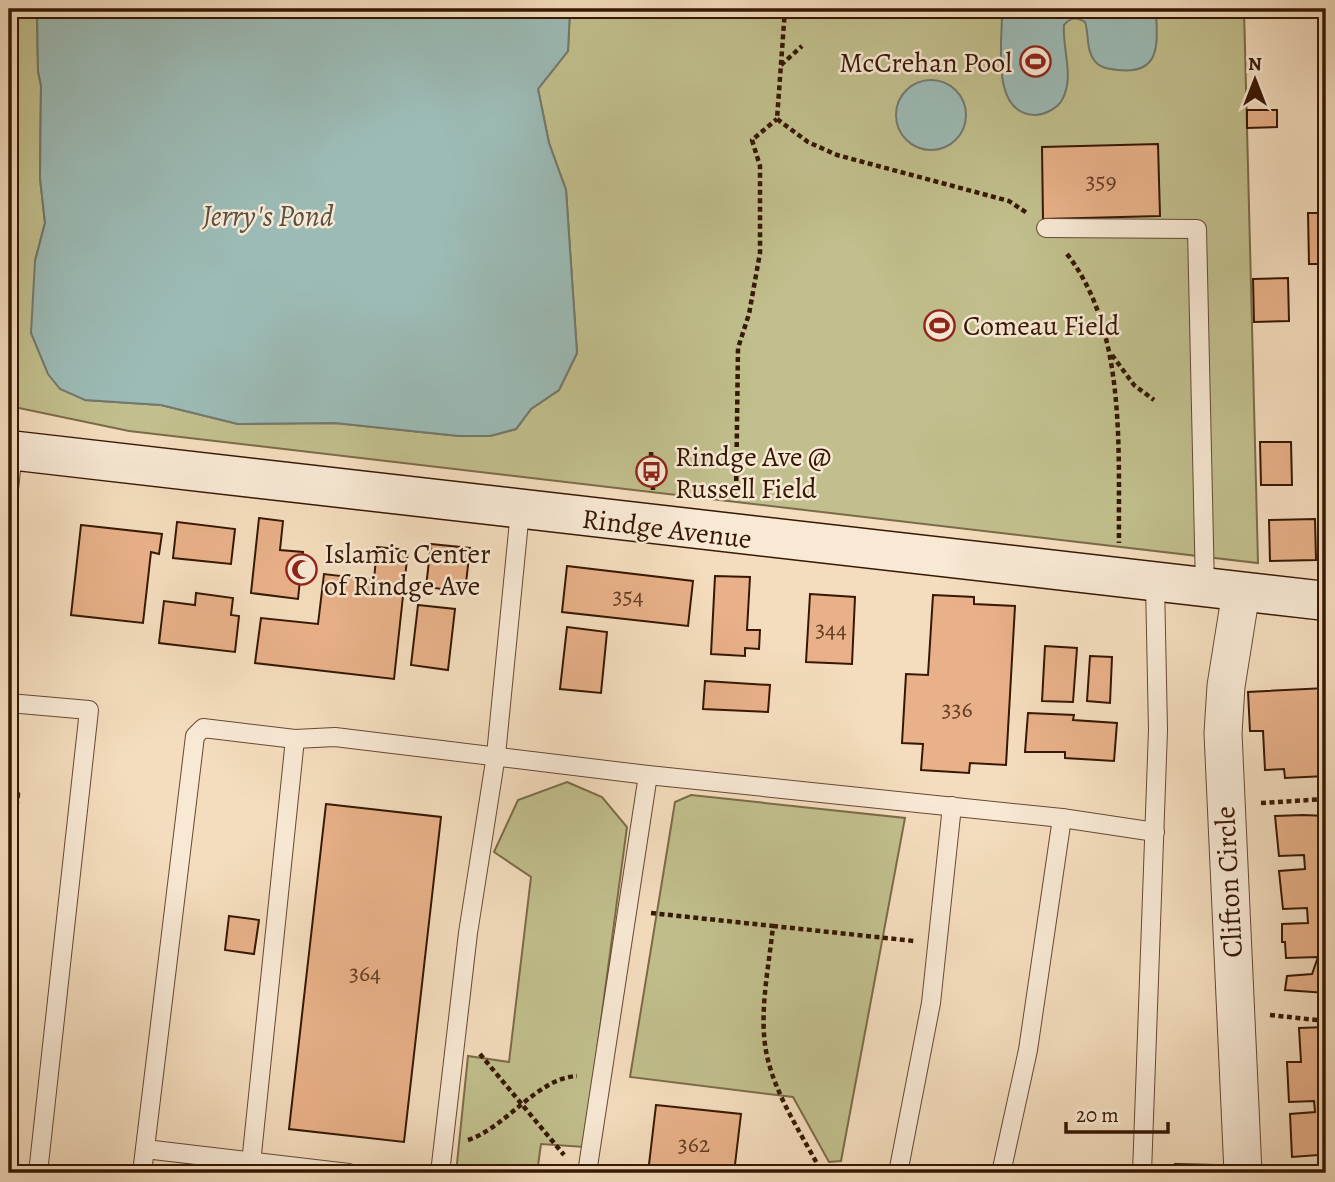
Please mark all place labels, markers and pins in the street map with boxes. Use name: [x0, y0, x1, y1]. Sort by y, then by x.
place label: McCrehan Pool: [839, 44, 1012, 82]
sports icon: McCrehan Pool: [1018, 45, 1052, 79]
place label: Comeau Field: [963, 307, 1121, 345]
sports icon: Comeau Field: [923, 308, 957, 342]
place label: Rindge Ave @ Russell Field: [675, 438, 831, 508]
bus stop icon: Rindge Ave @ Russell Field: [635, 455, 669, 489]
place label: Islamic Center of Rindge Ave: [324, 535, 491, 605]
mosque icon: Islamic Center of Rindge Ave: [284, 552, 318, 586]

